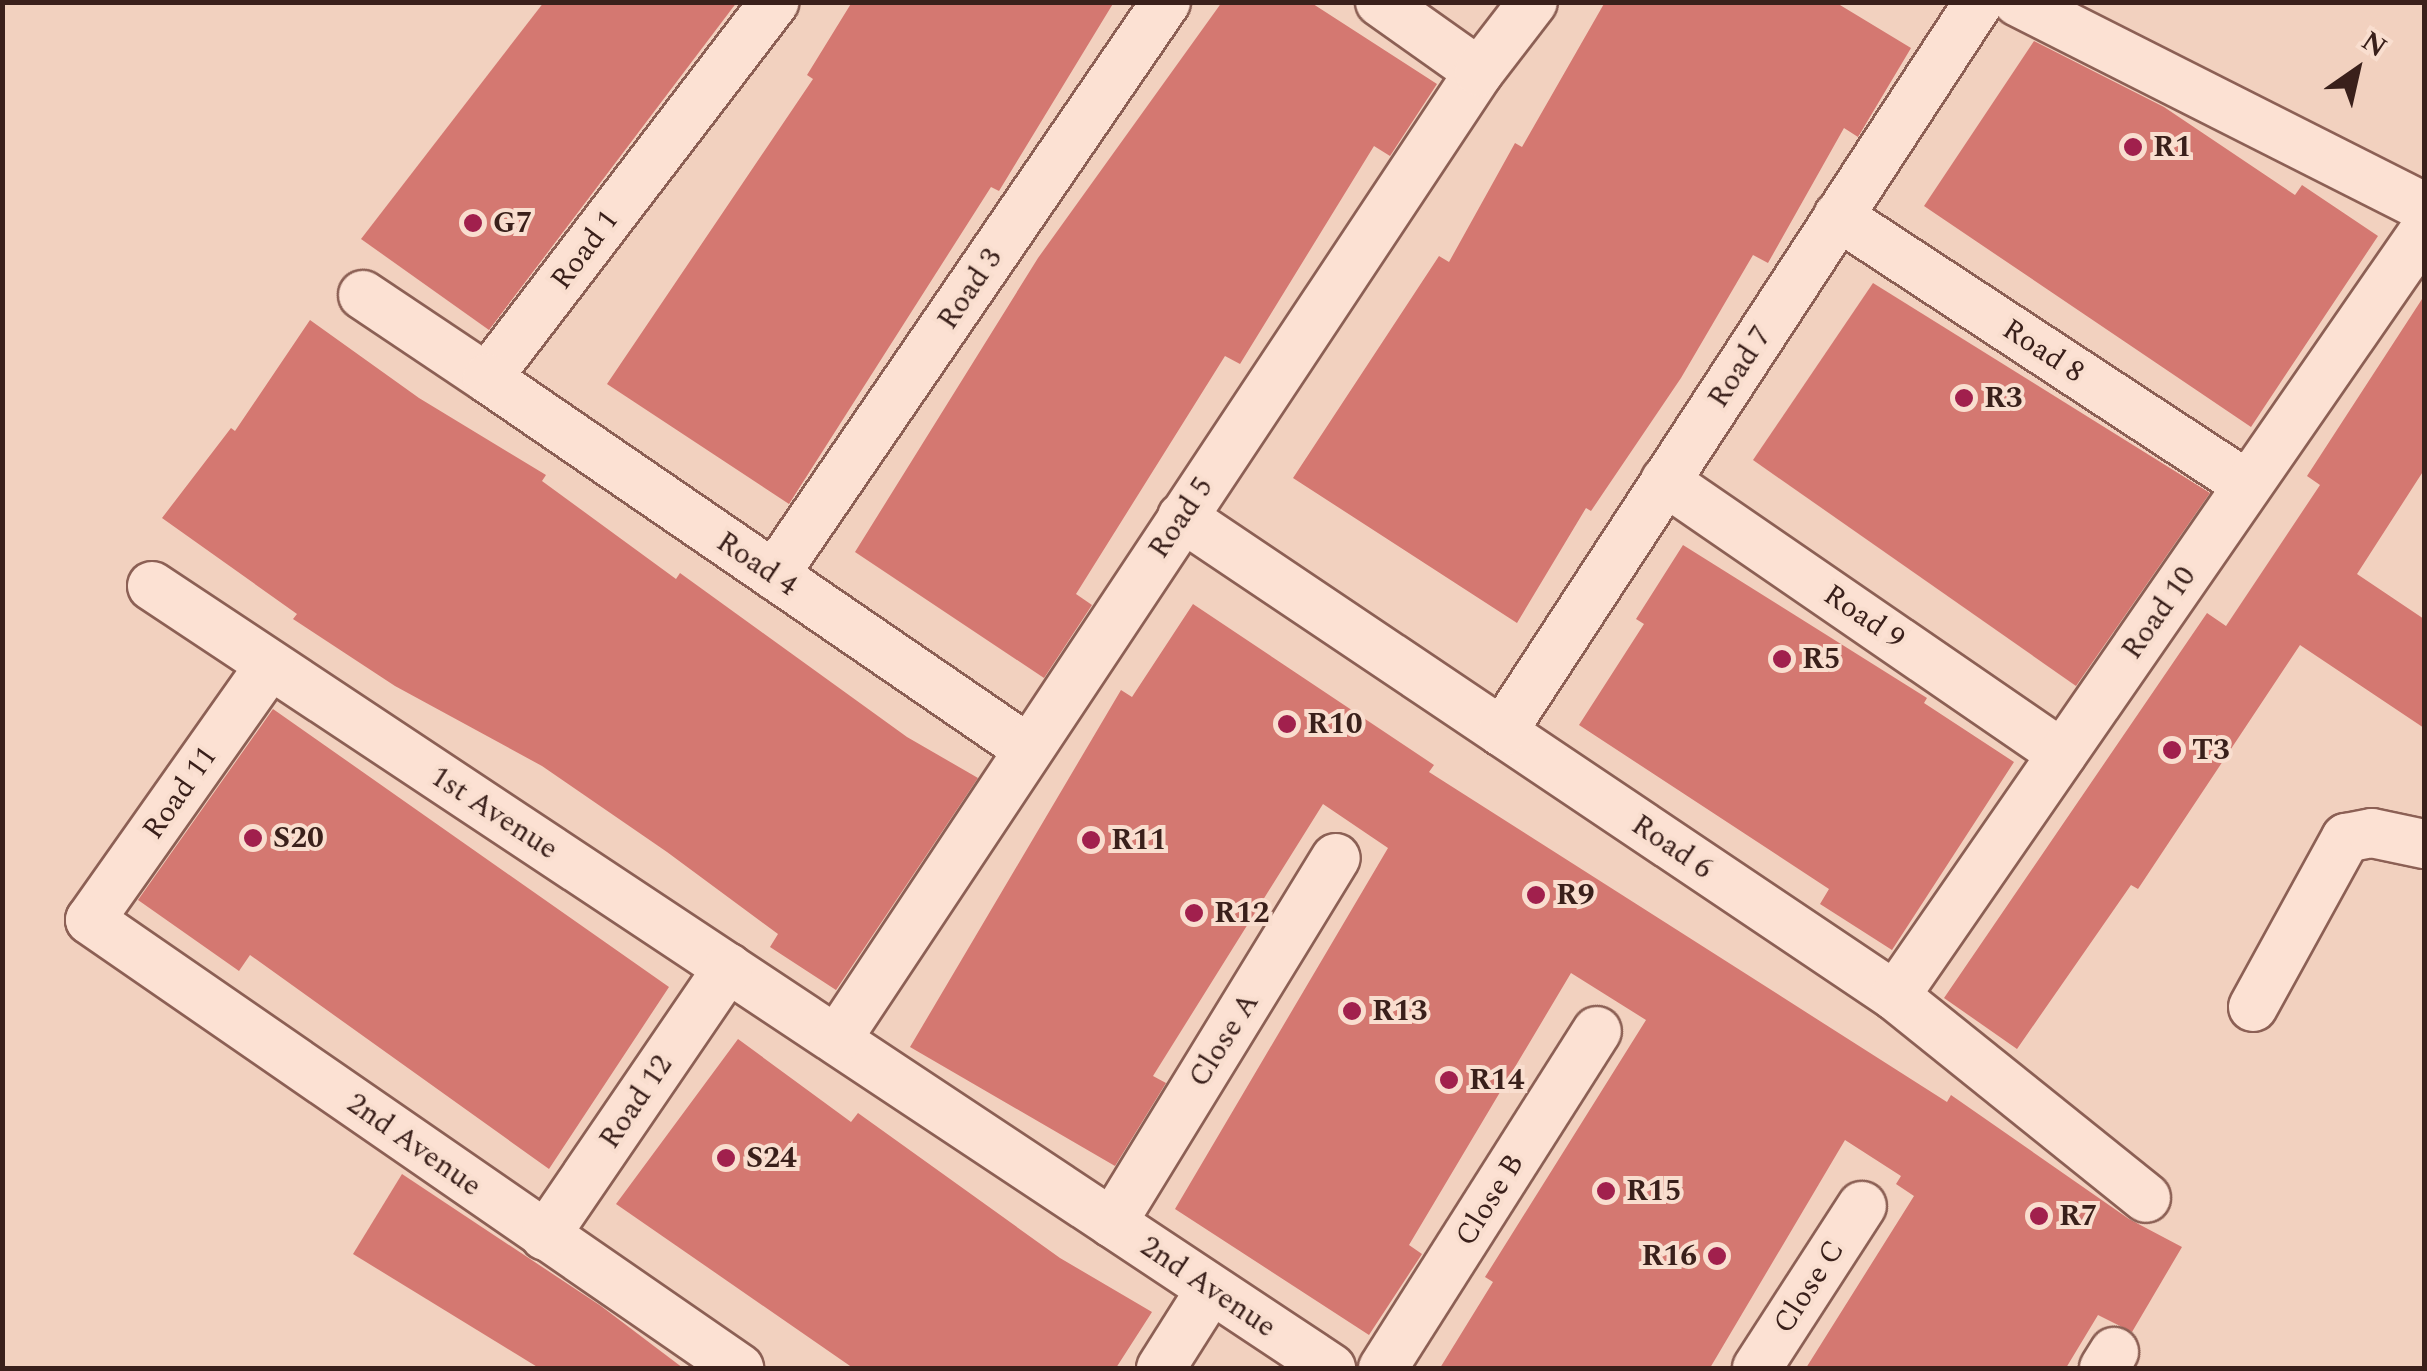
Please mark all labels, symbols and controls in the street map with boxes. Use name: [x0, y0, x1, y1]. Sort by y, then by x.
north arrow: [2307, 20, 2407, 120]
text: N: [2353, 20, 2396, 69]
place label: R1: [2153, 129, 2192, 165]
marker: R1: [2122, 136, 2144, 158]
street label: Road 1: [544, 203, 626, 297]
place label: G7: [493, 205, 533, 241]
marker: G7: [462, 212, 484, 234]
street label: Road 3: [930, 242, 1010, 336]
street label: Road 8: [1995, 311, 2091, 391]
street label: Road 7: [1700, 319, 1780, 415]
place label: R3: [1984, 380, 2023, 416]
marker: R3: [1953, 387, 1975, 409]
street label: Road 5: [1141, 471, 1221, 565]
street label: Road 4: [710, 524, 804, 604]
street label: Road 10: [2114, 560, 2204, 666]
street label: Road 9: [1817, 577, 1911, 657]
place label: R5: [1802, 641, 1841, 677]
marker: R5: [1771, 648, 1793, 670]
place label: R10: [1307, 706, 1362, 742]
marker: R10: [1276, 713, 1298, 735]
place label: T3: [2192, 732, 2230, 768]
marker: T3: [2161, 739, 2183, 761]
street label: Road 11: [135, 740, 225, 846]
street label: 1st Avenue: [423, 758, 565, 868]
street label: Road 6: [1625, 807, 1719, 887]
place label: S20: [273, 820, 324, 856]
place label: R11: [1111, 822, 1166, 858]
marker: S20: [242, 827, 264, 849]
marker: R11: [1080, 829, 1102, 851]
place label: R9: [1556, 877, 1595, 913]
marker: R9: [1525, 884, 1547, 906]
place label: R12: [1214, 895, 1269, 931]
marker: R12: [1183, 902, 1205, 924]
street label: Close A: [1181, 986, 1267, 1094]
place label: R13: [1372, 993, 1427, 1029]
marker: R13: [1341, 1000, 1363, 1022]
street label: Road 12: [592, 1048, 680, 1156]
place label: R14: [1469, 1062, 1524, 1098]
marker: R14: [1438, 1069, 1460, 1091]
street label: 2nd Avenue: [340, 1086, 488, 1204]
place label: S24: [746, 1140, 797, 1176]
marker: S24: [715, 1147, 737, 1169]
street label: Close B: [1448, 1147, 1532, 1253]
place label: R15: [1626, 1173, 1681, 1209]
marker: R15: [1595, 1180, 1617, 1202]
place label: R7: [2059, 1198, 2098, 1234]
marker: R7: [2028, 1205, 2050, 1227]
street label: 2nd Avenue: [1133, 1229, 1283, 1345]
street label: Close C: [1766, 1234, 1852, 1340]
place label: R16: [1642, 1238, 1697, 1274]
marker: R16: [1706, 1245, 1728, 1267]

